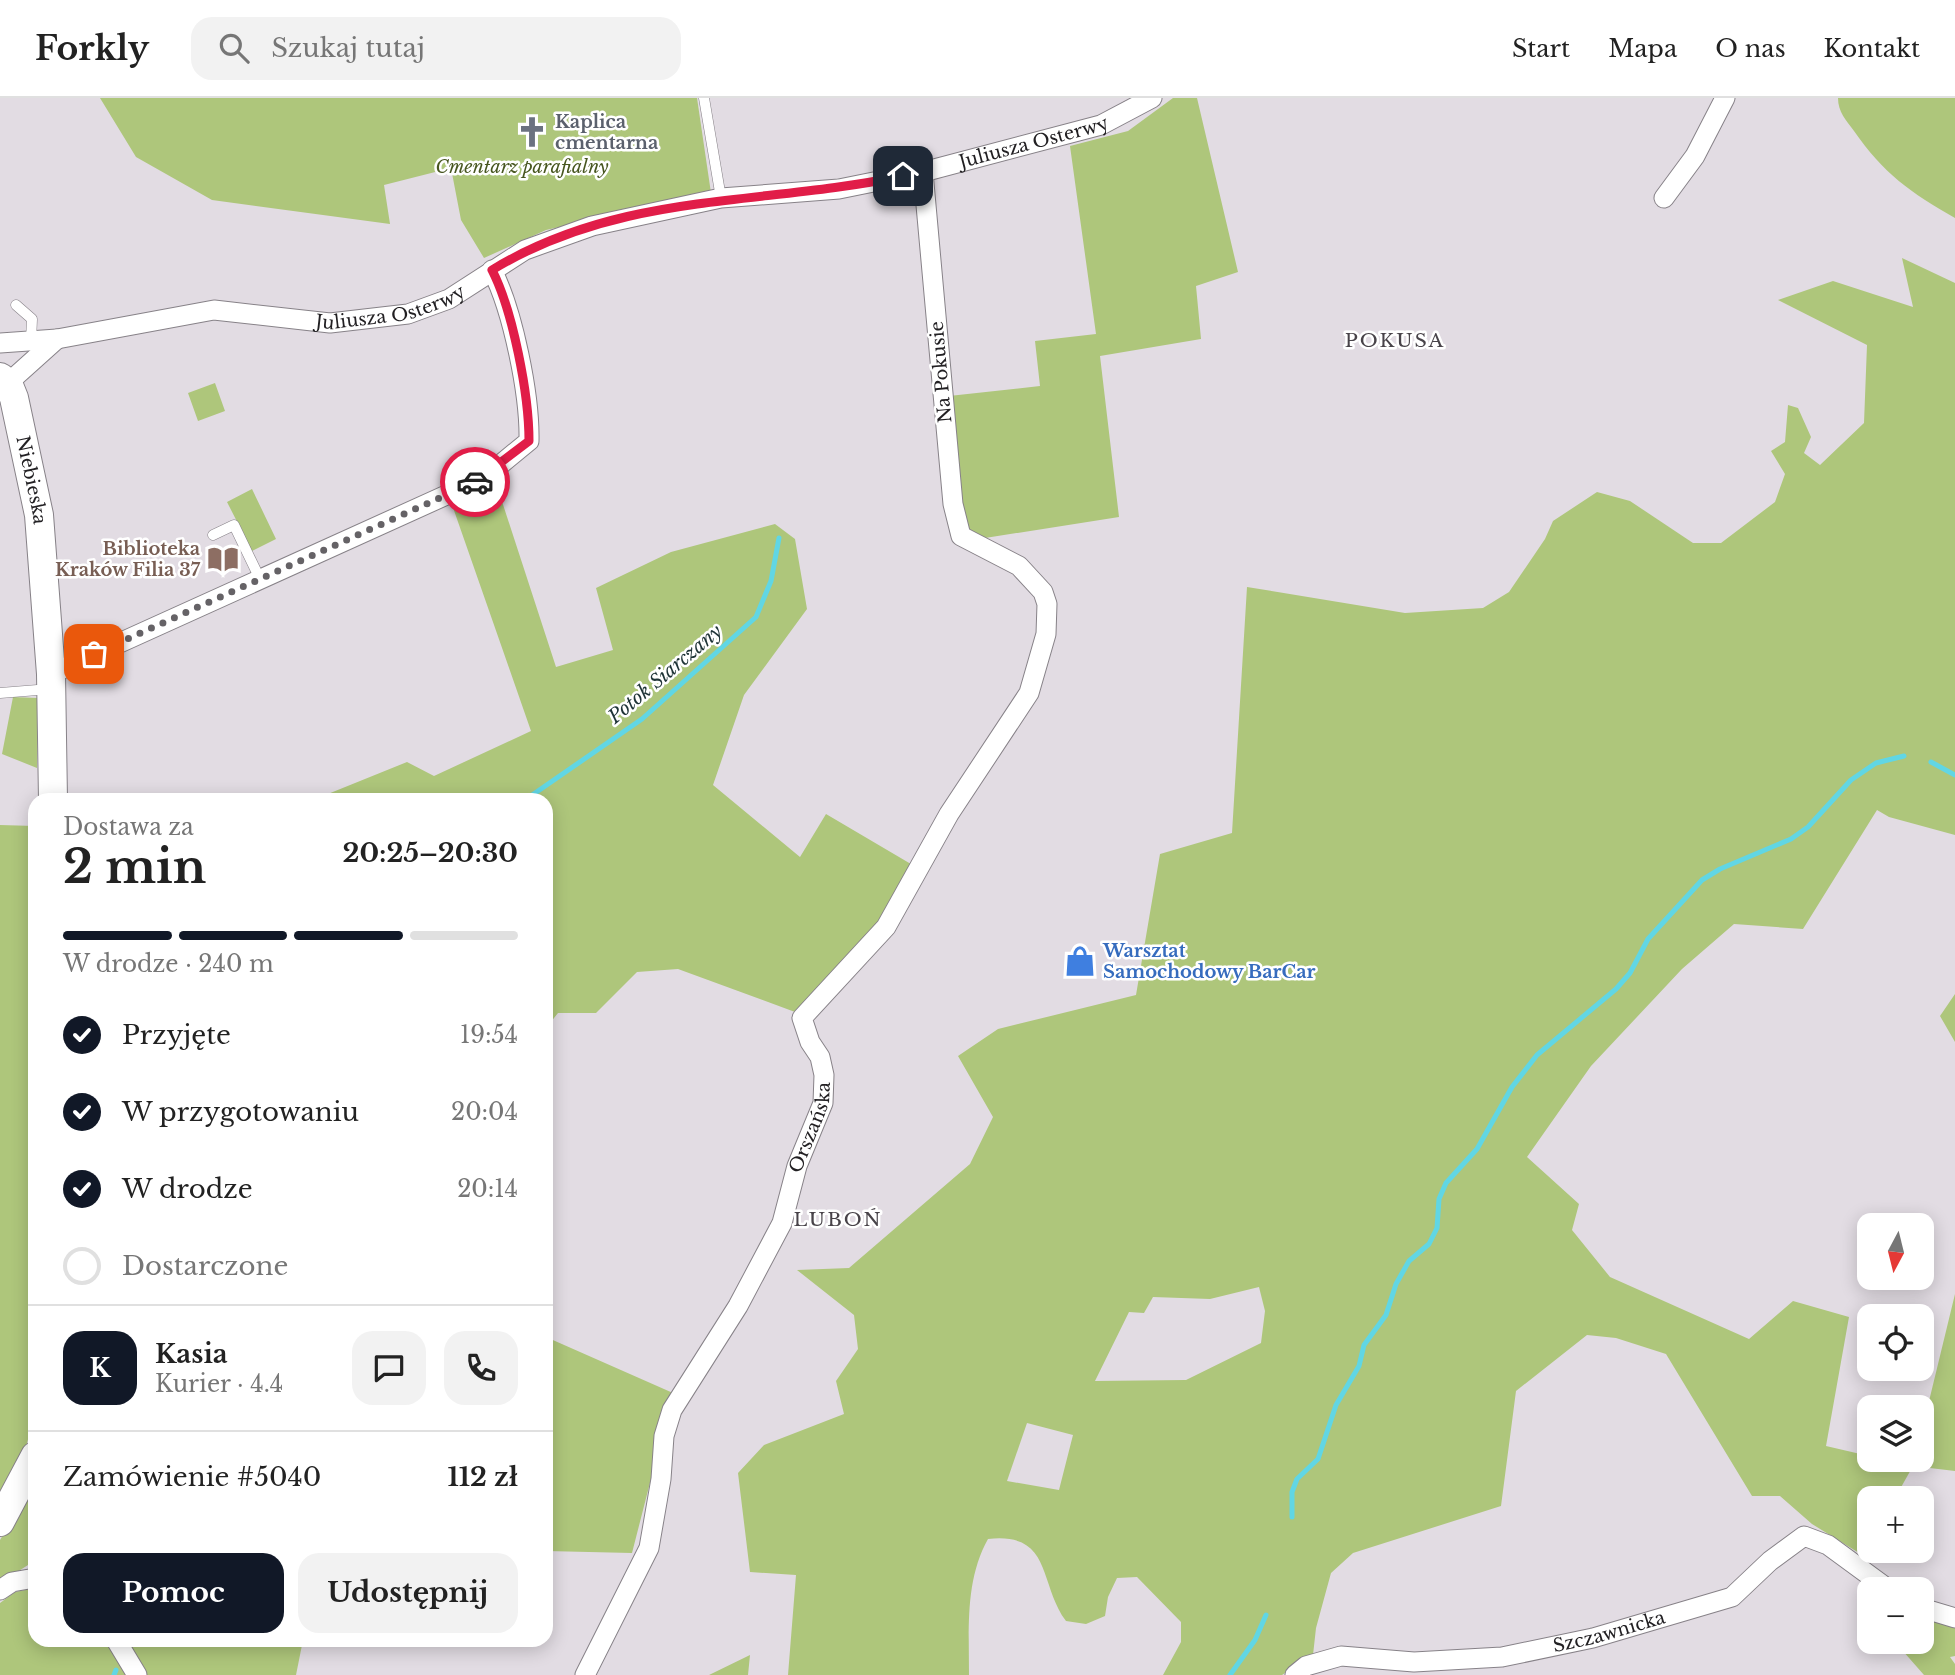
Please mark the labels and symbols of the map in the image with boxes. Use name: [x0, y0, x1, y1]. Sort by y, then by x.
place label: Kaplica cmentarna: [555, 111, 659, 154]
street label: Juliusza Osterwy: [955, 112, 1113, 173]
church icon: Kaplica cmentarna: [515, 115, 549, 149]
pin: [873, 146, 933, 206]
park label: Cmentarz parafialny: [436, 156, 609, 178]
street label: Juliusza Osterwy: [312, 280, 470, 334]
street label: Na Pokusie: [926, 320, 956, 424]
district label: POKUSA: [1345, 329, 1445, 352]
street label: Niebieska: [11, 434, 51, 525]
courier: [440, 447, 510, 517]
place label: Biblioteka Kraków Filia 37: [55, 538, 201, 581]
library icon: Biblioteka Kraków Filia 37: [206, 542, 240, 576]
water label: Potok Siarczany: [603, 620, 727, 729]
pin: [64, 624, 124, 684]
place label: Warsztat Samochodowy BarCar: [1102, 940, 1316, 983]
shop icon: Warsztat Samochodowy BarCar: [1063, 944, 1097, 978]
street label: Orszańska: [784, 1082, 835, 1176]
district label: LUBOŃ: [793, 1208, 883, 1231]
north arrow: [1857, 1213, 1934, 1290]
street label: Szczawnicka: [1551, 1606, 1668, 1657]

